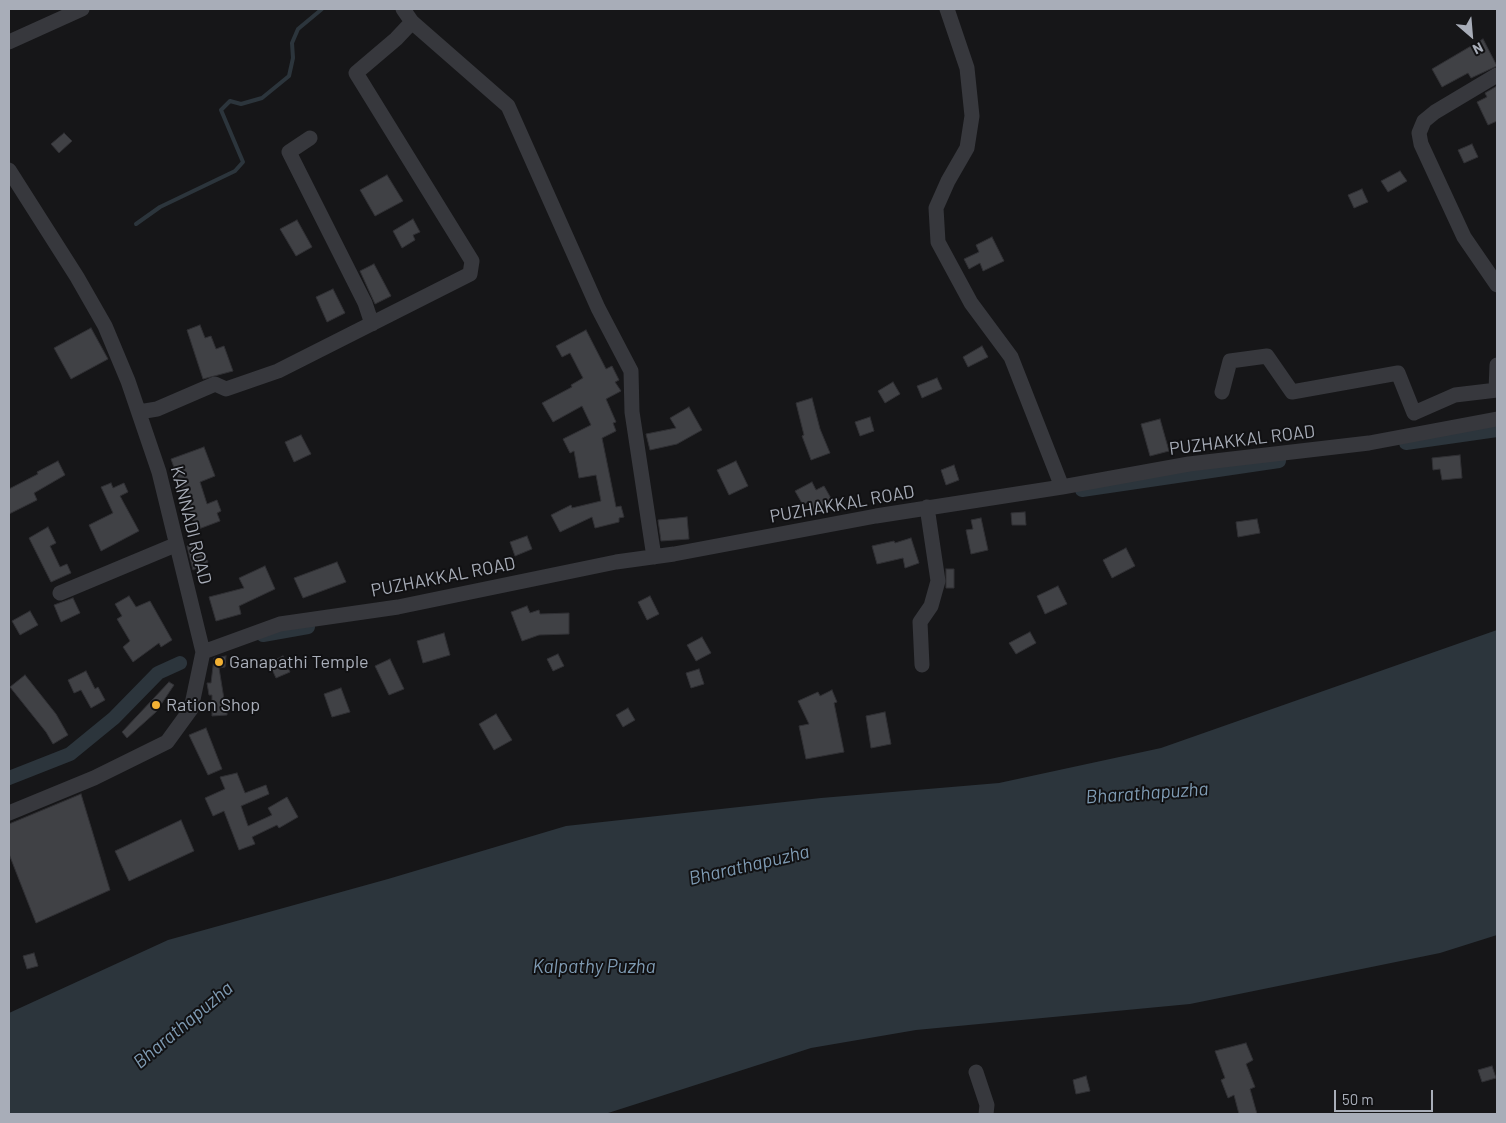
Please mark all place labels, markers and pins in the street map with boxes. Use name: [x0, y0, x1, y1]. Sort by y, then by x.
place label: Ganapathi Temple: [229, 651, 369, 673]
marker: Ganapathi Temple: [213, 656, 225, 668]
place label: Ration Shop: [166, 694, 260, 716]
marker: Ration Shop: [150, 699, 162, 711]

